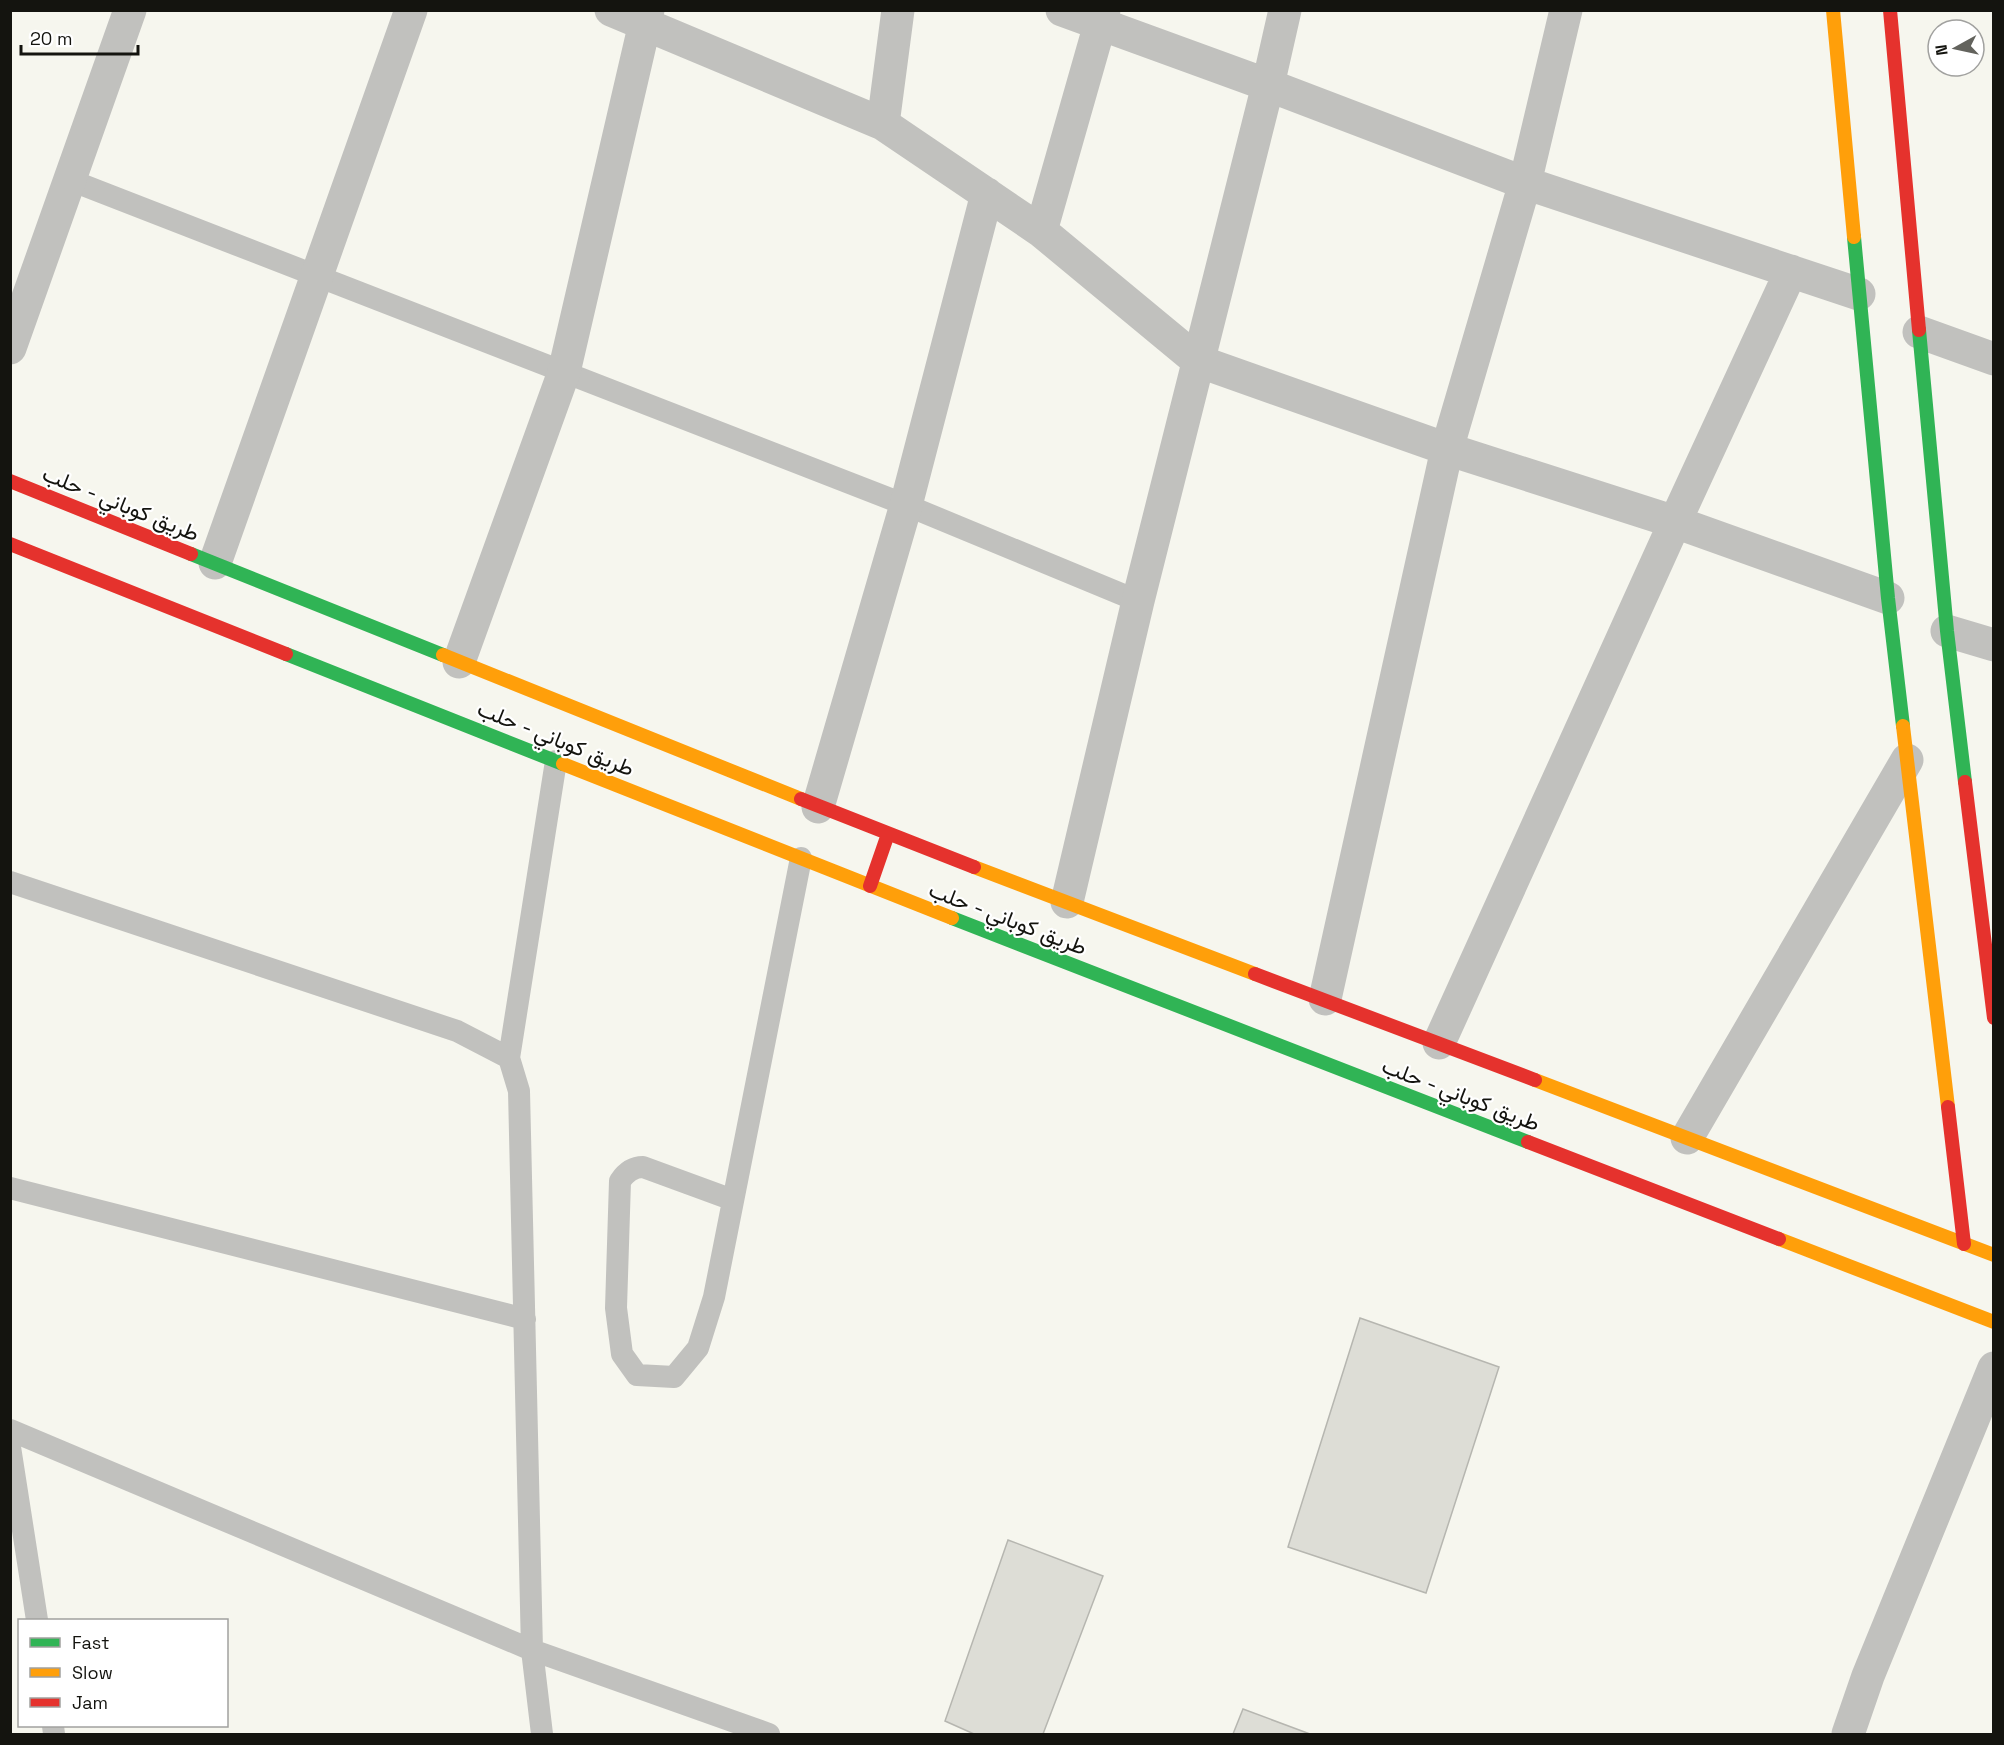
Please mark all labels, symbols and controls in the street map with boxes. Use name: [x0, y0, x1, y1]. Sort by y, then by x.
scale bar: [21, 18, 138, 56]
north arrow: [1926, 18, 1986, 78]
text: 20 m: [30, 27, 73, 50]
text: N: [1930, 43, 1953, 57]
street label: طريق كوباني - حلب: [37, 459, 204, 552]
street label: طريق كوباني - حلب: [472, 694, 639, 787]
street label: طريق كوباني - حلب: [923, 875, 1091, 966]
street label: طريق كوباني - حلب: [1376, 1051, 1544, 1142]
legend: [18, 1619, 228, 1727]
text: Fast: [72, 1631, 109, 1654]
text: Slow: [72, 1661, 113, 1684]
text: Jam: [72, 1691, 108, 1714]

